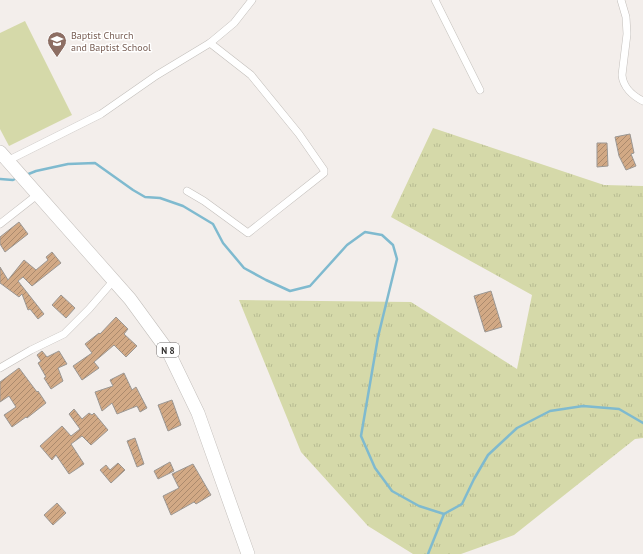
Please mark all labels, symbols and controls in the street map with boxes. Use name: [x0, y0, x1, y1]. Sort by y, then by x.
place label: Baptist Church and Baptist School: [71, 29, 151, 54]
school or university icon: Baptist Church and Baptist School: [46, 30, 68, 58]
road number: N 8: [157, 343, 179, 357]

